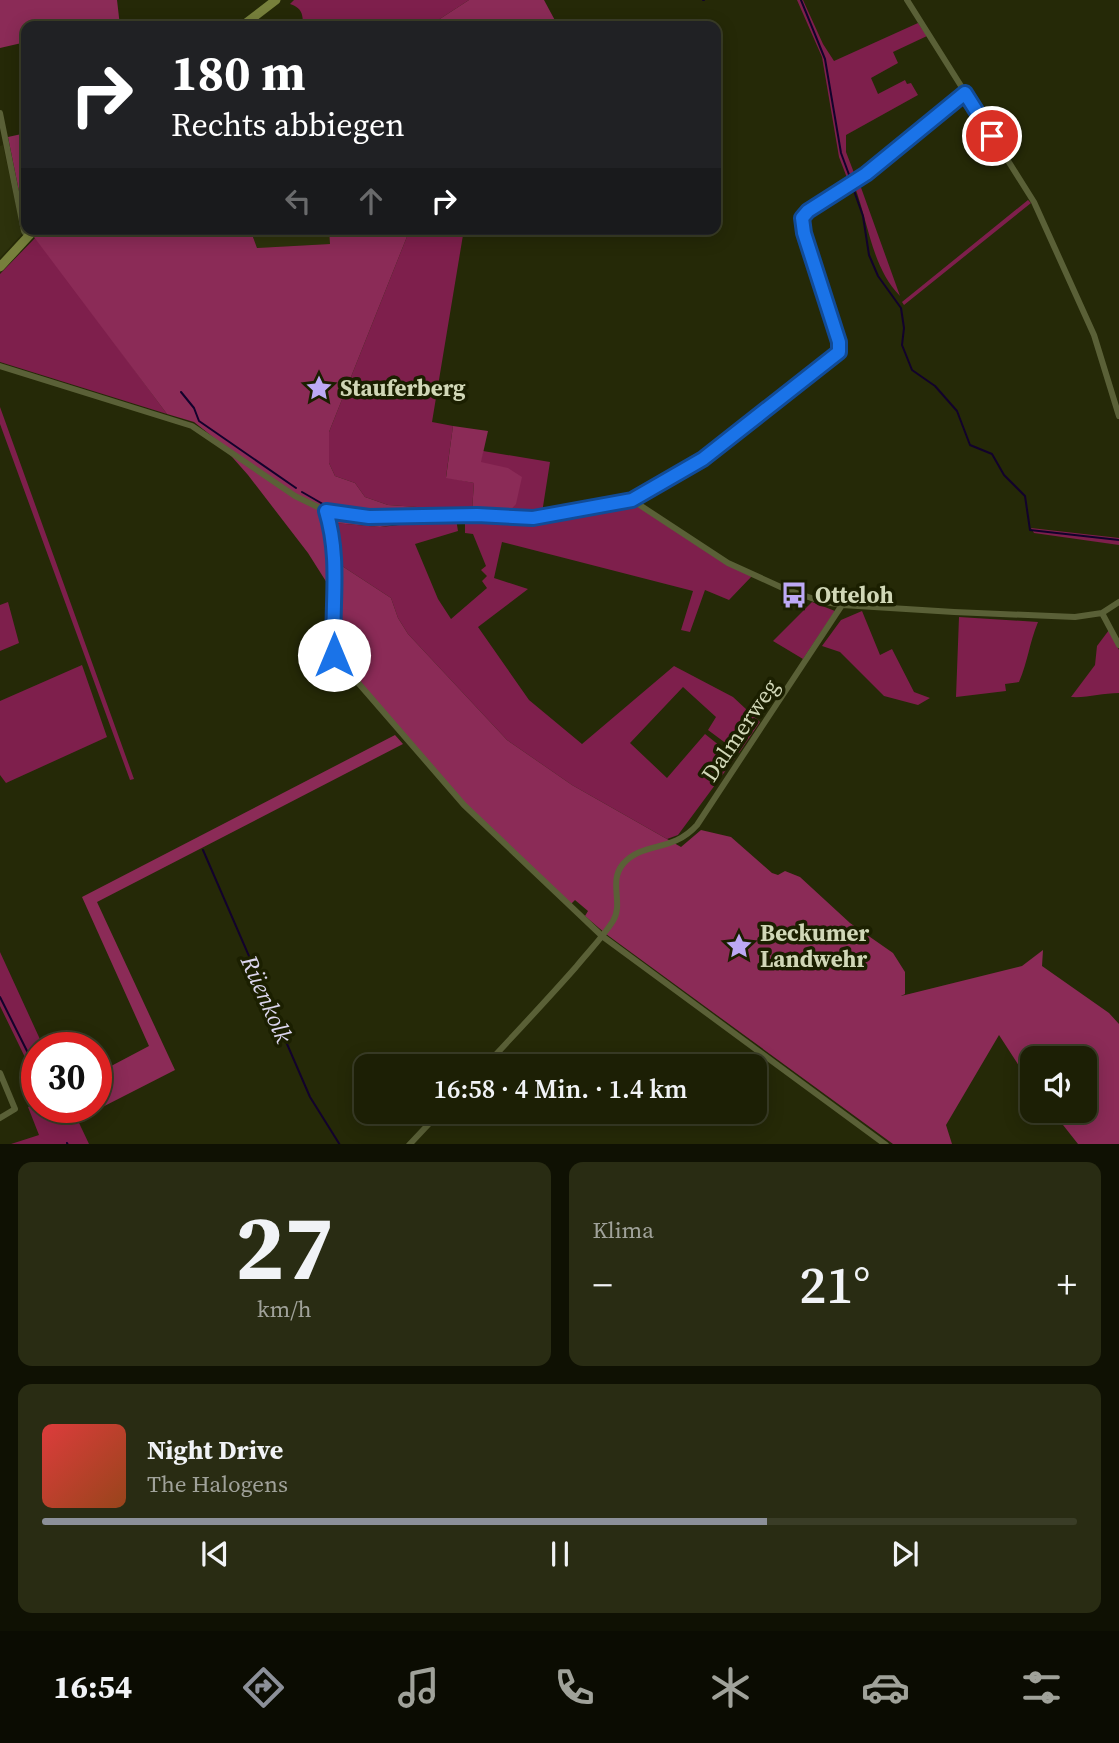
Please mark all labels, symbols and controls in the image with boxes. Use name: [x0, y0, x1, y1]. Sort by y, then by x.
text: 180 m: [171, 39, 306, 106]
icon: right: [56, 49, 147, 140]
text: Rechts abbiegen: [171, 103, 405, 147]
pin: [962, 106, 1022, 166]
icon: arrive: [973, 117, 1011, 155]
icon: left: [279, 182, 317, 220]
icon: ahead: [352, 182, 390, 220]
icon: right: [425, 182, 463, 220]
place label: Stauferberg: [340, 372, 466, 404]
place icon: Stauferberg: [304, 373, 334, 403]
place label: Otteloh: [815, 579, 894, 611]
bus stop icon: Otteloh: [779, 580, 809, 610]
position arrow: [297, 618, 371, 692]
street label: Dalmerweg: [694, 672, 786, 788]
place label: Beckumer Landwehr: [760, 917, 870, 975]
place icon: Beckumer Landwehr: [724, 931, 754, 961]
water label: Rüenkolk: [233, 949, 301, 1049]
speed limit sign: 30: [21, 1032, 112, 1123]
map controls: [1020, 1046, 1097, 1123]
button: sound: [1020, 1046, 1097, 1123]
text: 16:58 · 4 Min. · 1.4 km: [433, 1071, 688, 1107]
text: 27: [235, 1185, 334, 1309]
text: Klima: [593, 1214, 654, 1246]
text: 21°: [799, 1249, 870, 1320]
text: −: [593, 1259, 613, 1311]
text: +: [1057, 1259, 1077, 1311]
text: km/h: [257, 1293, 312, 1325]
text: Night Drive: [147, 1432, 283, 1468]
text: The Halogens: [147, 1468, 288, 1500]
icon: previous: [196, 1535, 234, 1573]
icon: pause: [541, 1535, 579, 1573]
icon: next: [886, 1535, 924, 1573]
icon: directions: [239, 1663, 288, 1712]
icon: music: [394, 1663, 443, 1712]
icon: phone: [550, 1663, 599, 1712]
icon: climate: [706, 1663, 755, 1712]
icon: car: [861, 1663, 910, 1712]
icon: filters: [1017, 1663, 1066, 1712]
text: 16:54: [53, 1665, 132, 1709]

